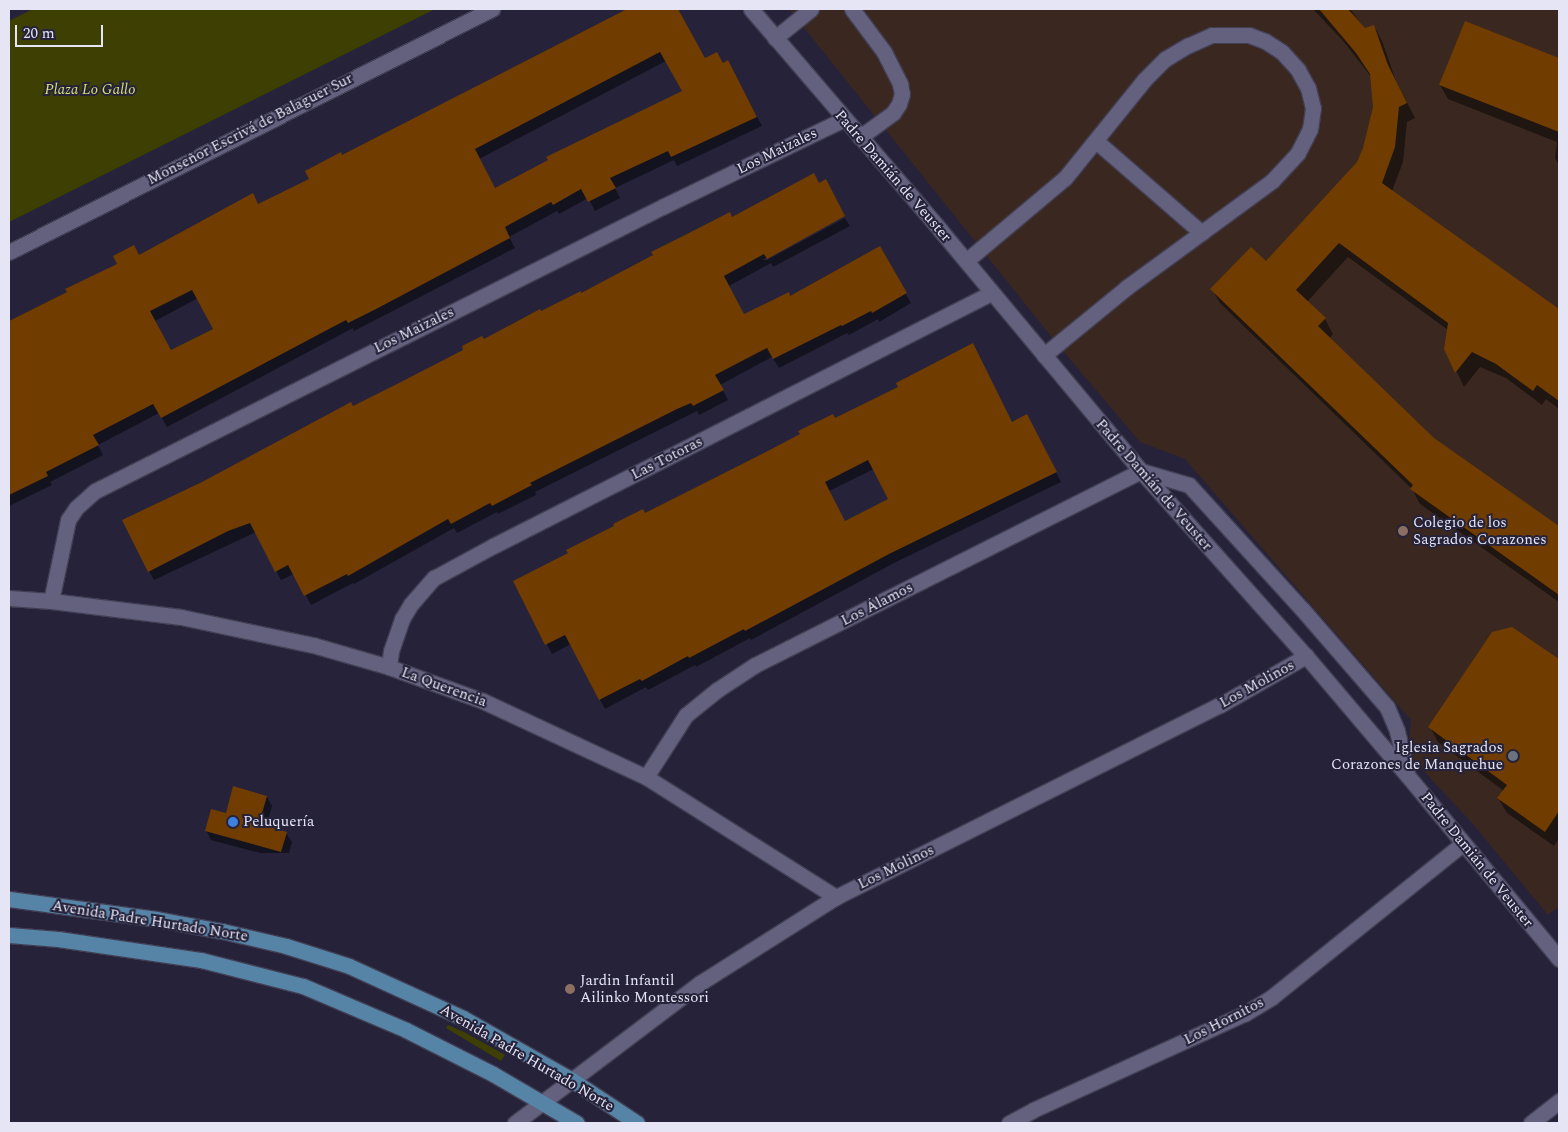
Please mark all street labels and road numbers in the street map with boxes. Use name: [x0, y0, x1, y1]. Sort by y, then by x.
street label: Monseñor Escrivá de Balaguer Sur: [144, 69, 356, 189]
street label: Padre Damián de Veuster: [831, 107, 955, 245]
street label: Los Maizales: [734, 124, 820, 178]
street label: Los Maizales: [371, 303, 457, 357]
street label: Padre Damián de Veuster: [1092, 416, 1216, 554]
street label: Las Totoras: [628, 432, 706, 484]
street label: Los Álamos: [838, 578, 916, 630]
street label: Los Molinos: [1216, 656, 1298, 712]
street label: La Querencia: [399, 663, 489, 711]
street label: Padre Damián de Veuster: [1417, 789, 1537, 931]
street label: Los Molinos: [855, 841, 937, 893]
street label: Avenida Padre Hurtado Norte: [51, 897, 249, 945]
street label: Los Hornitos: [1181, 993, 1267, 1049]
street label: Avenida Padre Hurtado Norte: [437, 1001, 617, 1115]

